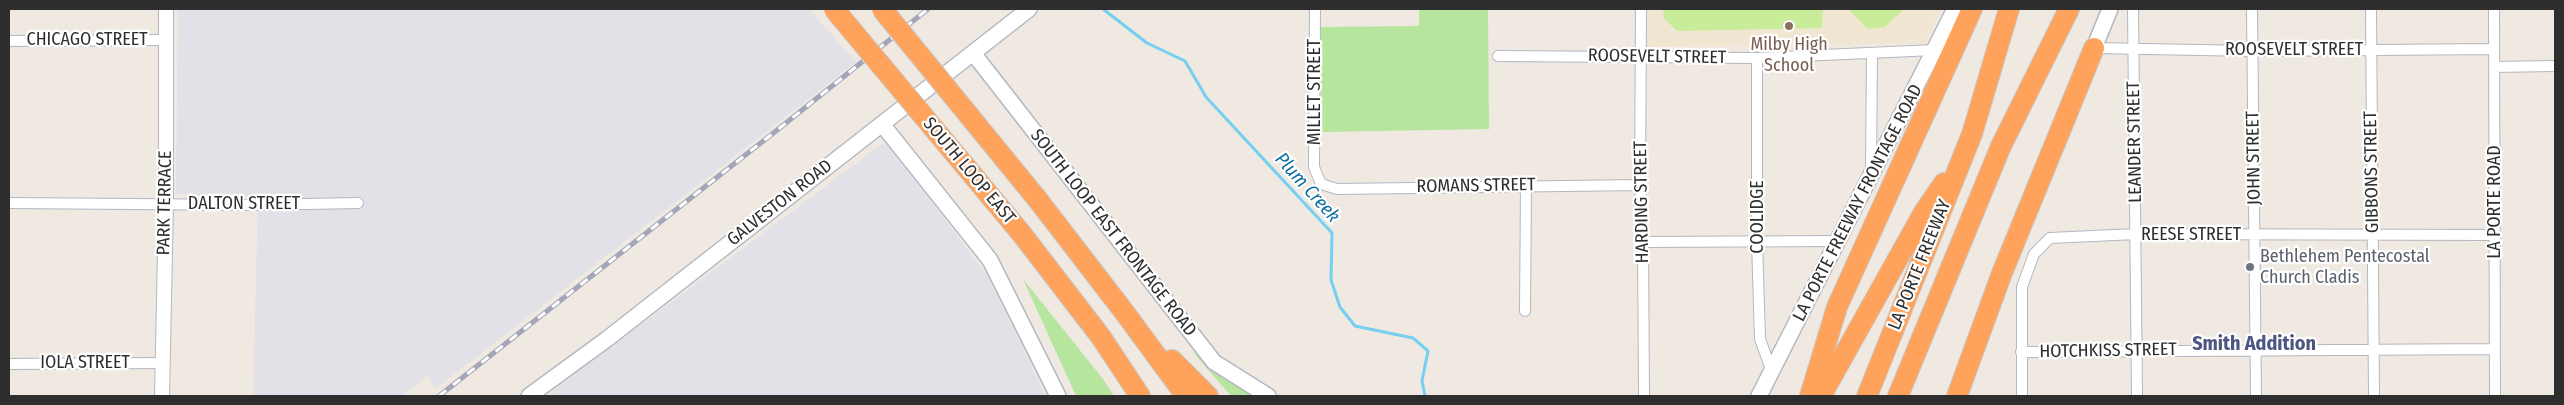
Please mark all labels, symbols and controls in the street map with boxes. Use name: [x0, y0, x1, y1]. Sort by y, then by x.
marker: Milby High School: [1783, 20, 1795, 32]
street label: CHICAGO STREET: [27, 29, 147, 51]
place label: Milby High School: [1750, 34, 1828, 76]
street label: MILLET STREET: [1304, 39, 1326, 145]
street label: ROOSEVELT STREET: [2225, 39, 2363, 61]
street label: ROOSEVELT STREET: [1588, 45, 1726, 69]
street label: LA PORTE FREEWAY FRONTAGE ROAD: [1789, 81, 1927, 325]
street label: LEANDER STREET: [2123, 81, 2147, 203]
street label: JOHN STREET: [2242, 111, 2266, 205]
street label: GIBBONS STREET: [2360, 111, 2384, 233]
street label: SOUTH LOOP EAST: [918, 113, 1020, 229]
street label: SOUTH LOOP EAST FRONTAGE ROAD: [1025, 125, 1201, 341]
street label: HARDING STREET: [1630, 140, 1654, 264]
street label: LA PORTE ROAD: [2484, 145, 2506, 259]
water label: Plum Creek: [1270, 148, 1344, 228]
street label: PARK TERRACE: [153, 151, 177, 255]
street label: GALVESTON ROAD: [723, 155, 837, 251]
street label: ROMANS STREET: [1416, 174, 1536, 198]
street label: COOLIDGE: [1747, 180, 1769, 254]
street label: DALTON STREET: [188, 193, 300, 215]
street label: LA PORTE FREEWAY: [1884, 197, 1956, 333]
street label: REESE STREET: [2141, 224, 2241, 246]
place label: Bethlehem Pentecostal Church Cladis: [2260, 246, 2430, 288]
marker: Bethlehem Pentecostal Church Cladis: [2244, 261, 2256, 273]
district label: Smith Addition: [2192, 332, 2316, 356]
street label: HOTCHKISS STREET: [2039, 339, 2177, 363]
street label: IOLA STREET: [40, 352, 130, 374]

